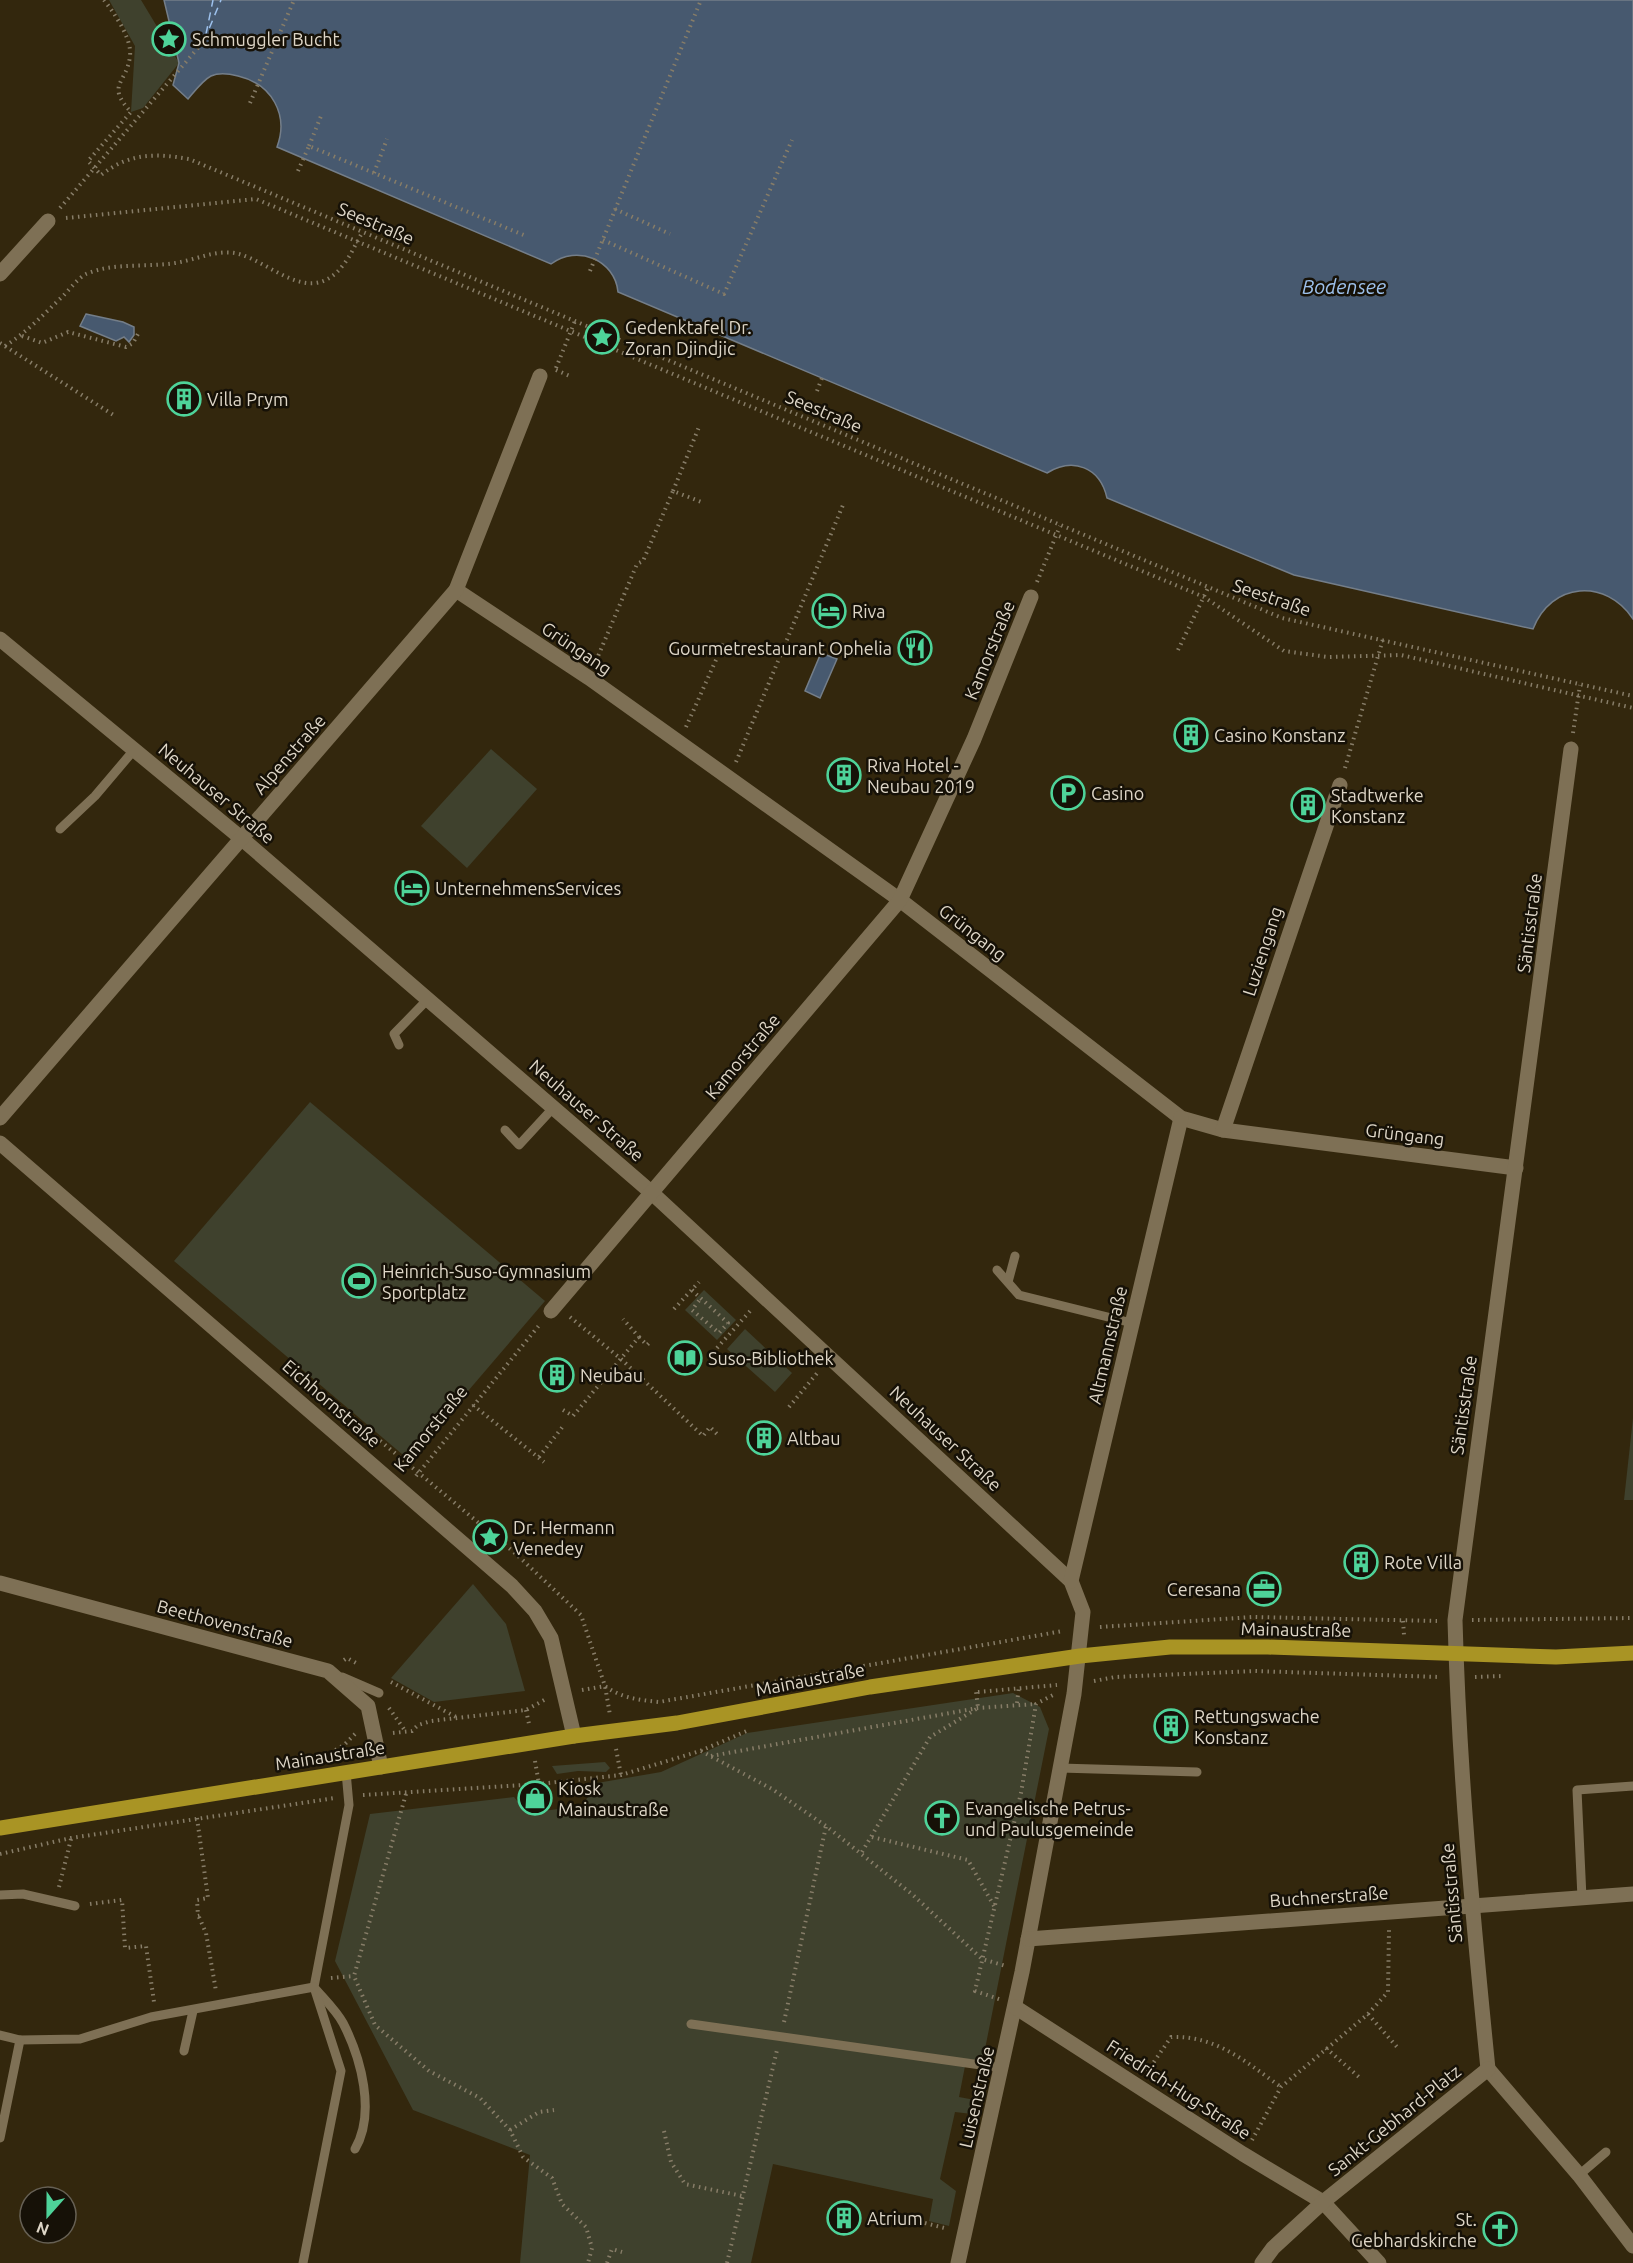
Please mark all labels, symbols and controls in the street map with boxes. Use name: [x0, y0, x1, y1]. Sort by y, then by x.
place icon: Schmuggler Bucht: [151, 21, 187, 57]
place label: Schmuggler Bucht: [192, 29, 340, 49]
street label: Seestraße: [335, 198, 417, 248]
water label: Bodensee: [1302, 275, 1386, 298]
place label: Gedenktafel Dr. Zoran Djindjic: [625, 317, 752, 358]
place icon: Gedenktafel Dr. Zoran Djindjic: [584, 319, 620, 355]
building icon: Villa Prym: [166, 381, 202, 417]
street label: Seestraße: [783, 386, 865, 436]
place label: Villa Prym: [207, 389, 288, 409]
street label: Seestraße: [1230, 574, 1314, 620]
hotel icon: Riva: [811, 593, 847, 629]
street label: Kamorstraße: [960, 598, 1018, 702]
place label: Riva: [852, 601, 886, 621]
street label: Grüngang: [538, 617, 616, 679]
restaurant icon: Gourmetrestaurant Ophelia: [897, 630, 933, 666]
place label: Gourmetrestaurant Ophelia: [668, 638, 892, 658]
street label: Alpenstraße: [249, 710, 329, 798]
building icon: Casino Konstanz: [1173, 717, 1209, 753]
place label: Casino Konstanz: [1214, 725, 1346, 745]
street label: Neuhauser Straße: [155, 739, 279, 847]
place label: Riva Hotel - Neubau 2019: [867, 755, 975, 796]
building icon: Riva Hotel - Neubau 2019: [826, 757, 862, 793]
parking icon: Casino: [1050, 775, 1086, 811]
place label: Casino: [1091, 783, 1144, 803]
place label: Stadtwerke Konstanz: [1331, 785, 1424, 826]
building icon: Stadtwerke Konstanz: [1290, 787, 1326, 823]
hotel icon: UnternehmensServices: [394, 870, 430, 906]
street label: Säntisstraße: [1513, 872, 1545, 974]
place label: UnternehmensServices: [435, 878, 621, 898]
street label: Grüngang: [936, 900, 1010, 964]
street label: Luziengang: [1238, 904, 1286, 998]
street label: Kamorstraße: [701, 1009, 783, 1103]
street label: Neuhauser Straße: [526, 1055, 648, 1165]
street label: Grüngang: [1364, 1119, 1446, 1149]
place label: Heinrich-Suso-Gymnasium Sportplatz: [382, 1261, 591, 1302]
sports icon: Heinrich-Suso-Gymnasium Sportplatz: [341, 1263, 377, 1299]
street label: Altmannstraße: [1084, 1284, 1130, 1406]
library icon: Suso-Bibliothek: [667, 1340, 703, 1376]
place label: Suso-Bibliothek: [708, 1348, 834, 1368]
street label: Säntisstraße: [1446, 1354, 1480, 1456]
street label: Eichhornstraße: [279, 1355, 385, 1451]
building icon: Neubau: [539, 1357, 575, 1393]
place label: Neubau: [580, 1365, 643, 1385]
street label: Kamorstraße: [389, 1381, 471, 1475]
street label: Neuhauser Straße: [886, 1381, 1006, 1495]
building icon: Altbau: [746, 1420, 782, 1456]
place label: Altbau: [787, 1428, 841, 1448]
place label: Dr. Hermann Venedey: [513, 1517, 615, 1558]
place icon: Dr. Hermann Venedey: [472, 1519, 508, 1555]
building icon: Rote Villa: [1343, 1544, 1379, 1580]
place label: Rote Villa: [1384, 1552, 1462, 1572]
office icon: Ceresana: [1246, 1571, 1282, 1607]
place label: Ceresana: [1167, 1579, 1241, 1599]
street label: Beethovenstraße: [155, 1595, 295, 1651]
street label: Mainaustraße: [1240, 1618, 1352, 1640]
street label: Mainaustraße: [754, 1659, 866, 1699]
place label: Rettungswache Konstanz: [1194, 1706, 1320, 1747]
building icon: Rettungswache Konstanz: [1153, 1708, 1189, 1744]
street label: Mainaustraße: [274, 1736, 386, 1774]
place label: Kiosk Mainaustraße: [558, 1778, 669, 1819]
shop icon: Kiosk Mainaustraße: [517, 1780, 553, 1816]
place label: Evangelische Petrus- und Paulusgemeinde: [965, 1798, 1134, 1839]
church icon: Evangelische Petrus- und Paulusgemeinde: [924, 1800, 960, 1836]
street label: Säntisstraße: [1437, 1842, 1465, 1944]
street label: Buchnerstraße: [1269, 1882, 1389, 1910]
street label: Friedrich-Hug-Straße: [1103, 2035, 1255, 2143]
street label: Luisenstraße: [955, 2044, 997, 2150]
street label: Sankt-Gebhard-Platz: [1324, 2060, 1464, 2180]
north arrow: [18, 2185, 78, 2245]
building icon: Atrium: [826, 2200, 862, 2236]
place label: Atrium: [867, 2208, 923, 2228]
place label: St. Gebhardskirche: [1351, 2209, 1477, 2250]
church icon: St. Gebhardskirche: [1482, 2211, 1518, 2247]
text: N: [34, 2218, 51, 2240]

